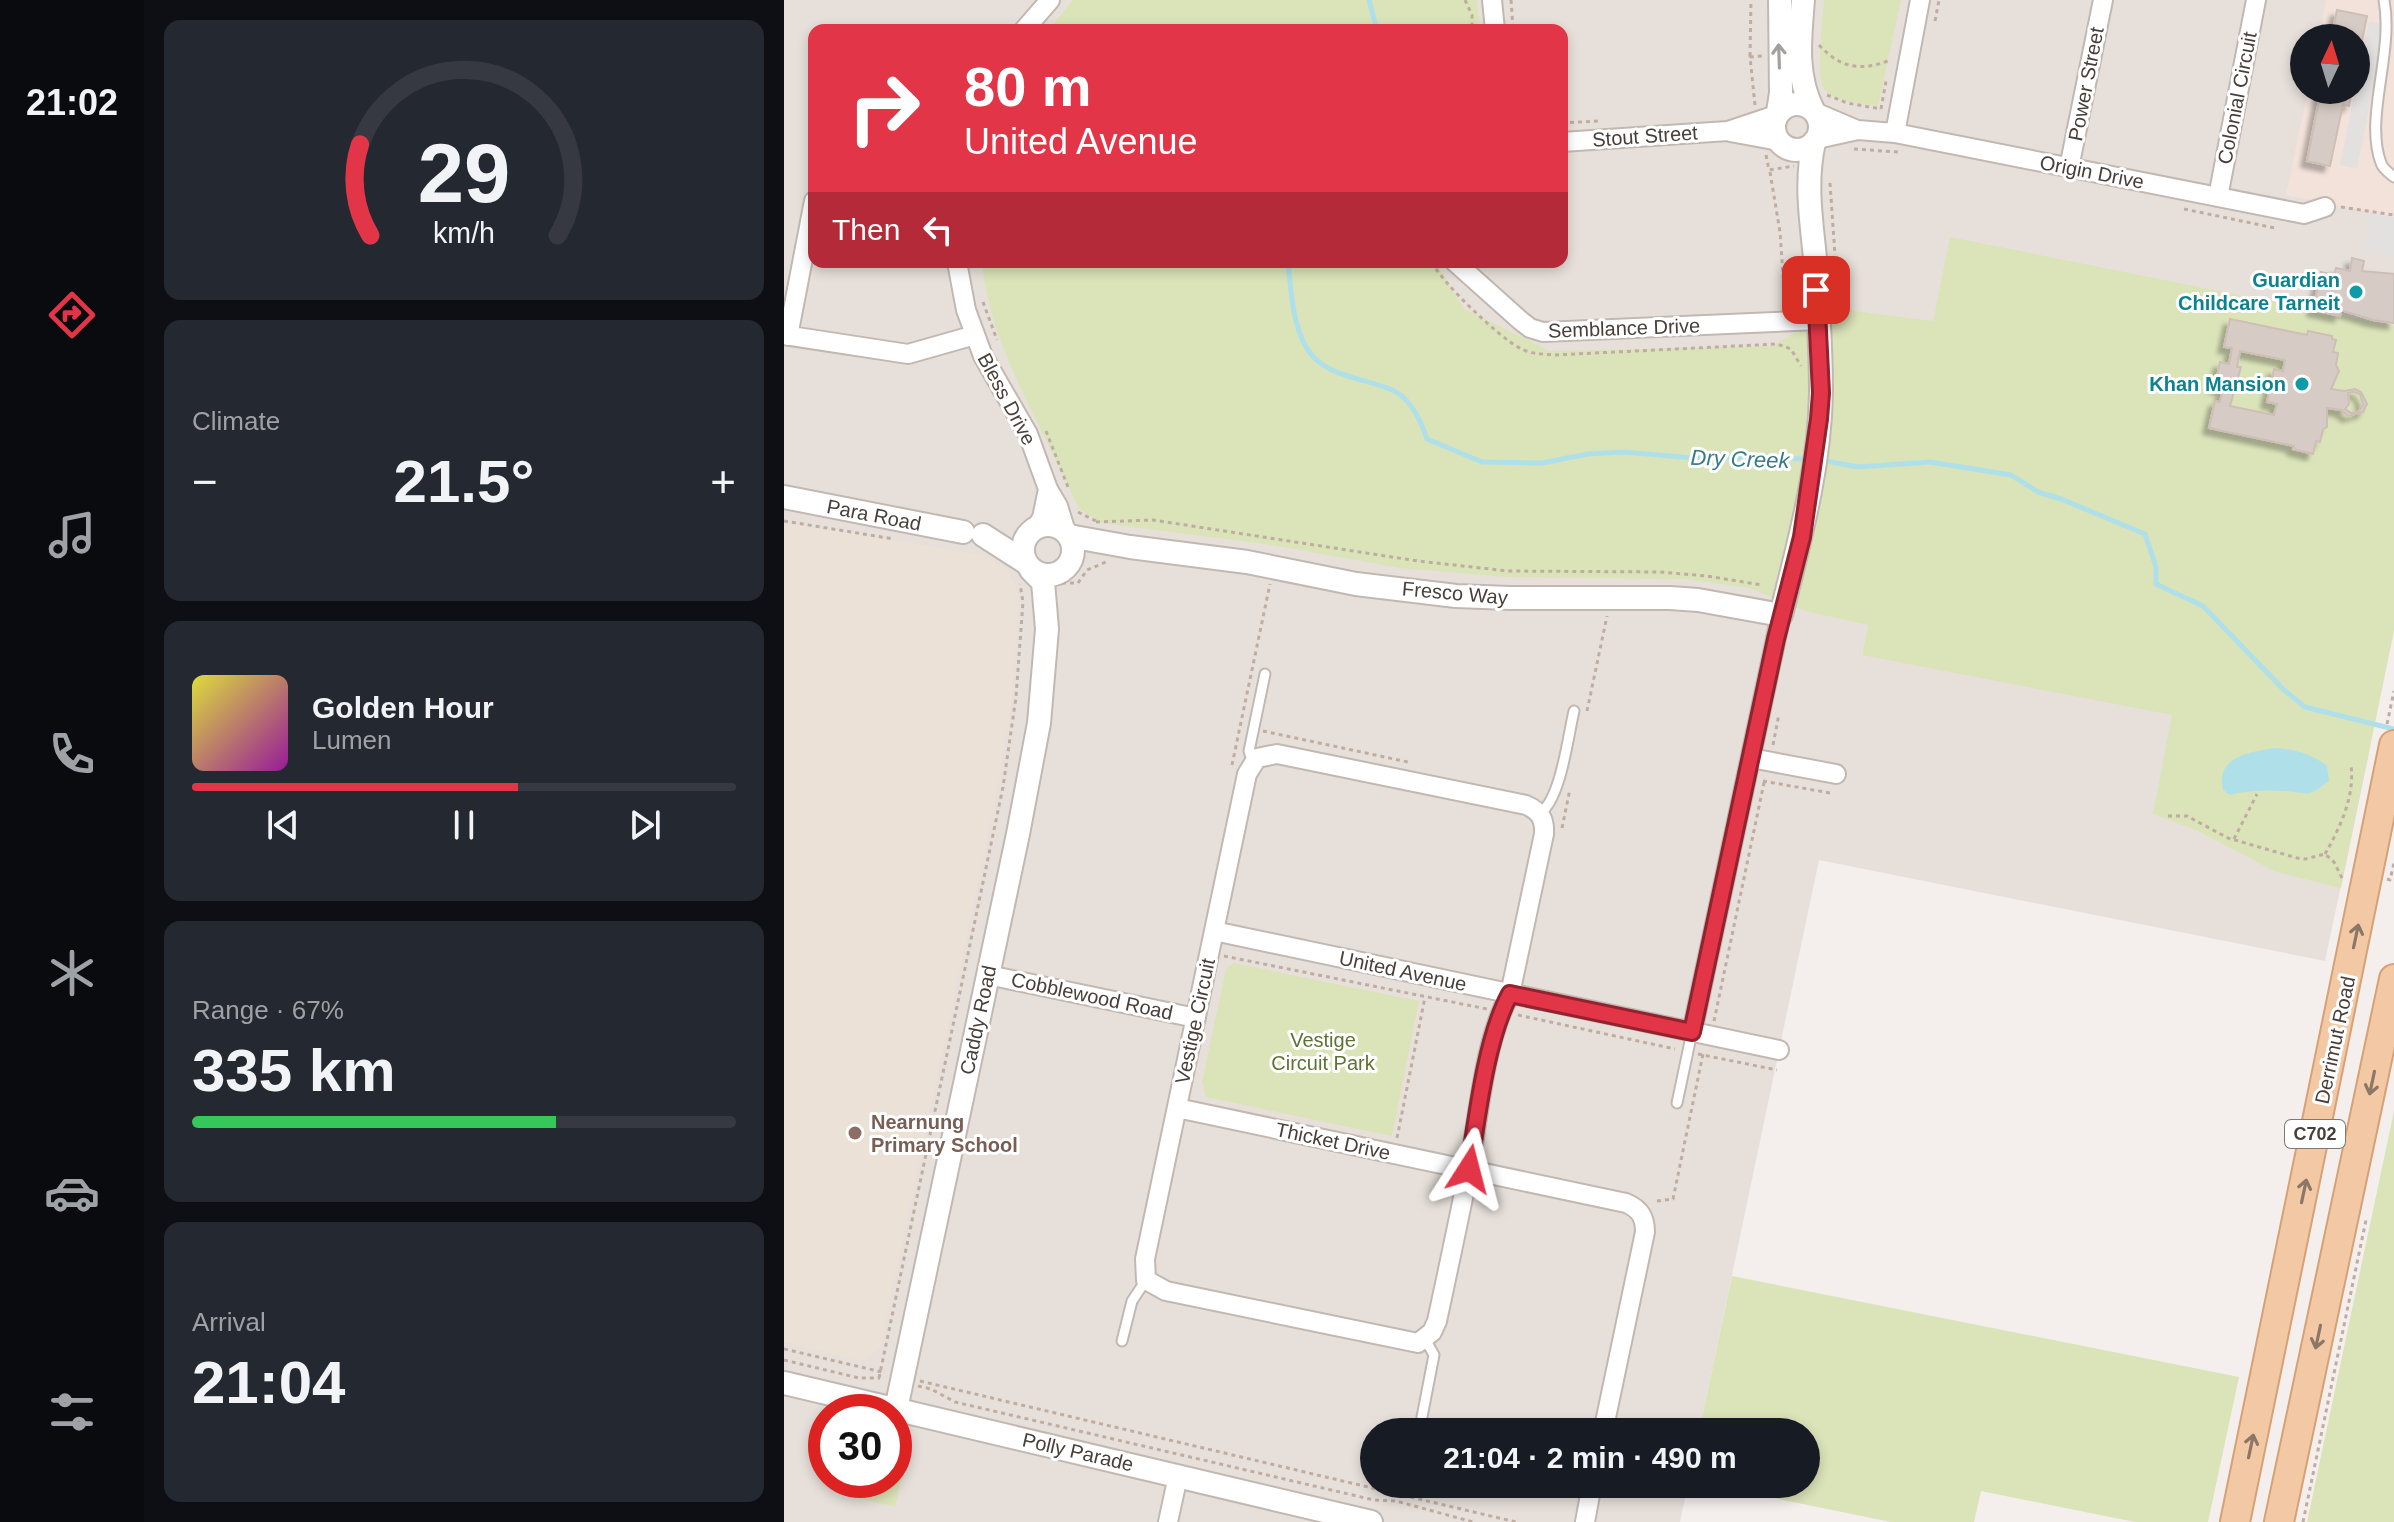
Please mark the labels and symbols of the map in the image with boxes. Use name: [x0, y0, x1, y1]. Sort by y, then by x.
north arrow: [2290, 24, 2370, 104]
street label: Power Street: [2064, 25, 2108, 143]
street label: Colonial Circuit: [2213, 29, 2261, 166]
one-way arrow: [1772, 43, 1787, 70]
street label: Stout Street: [1592, 121, 1699, 151]
street label: Origin Drive: [2038, 151, 2146, 193]
pin: [1782, 256, 1850, 324]
place label: Guardian Childcare Tarneit: [2178, 269, 2340, 314]
marker: Guardian Childcare Tarneit: [2347, 283, 2365, 301]
street label: Semblance Drive: [1548, 314, 1700, 342]
street label: Bless Drive: [974, 349, 1040, 449]
place label: Khan Mansion: [2149, 373, 2286, 395]
marker: Khan Mansion: [2293, 375, 2311, 393]
water label: Dry Creek: [1690, 445, 1791, 473]
street label: Para Road: [825, 495, 923, 535]
street label: Fresco Way: [1401, 577, 1509, 609]
one-way arrow: [2349, 924, 2364, 950]
street label: United Avenue: [1337, 947, 1469, 995]
street label: Vestige Circuit: [1171, 956, 1219, 1086]
street label: Caddy Road: [956, 963, 1000, 1077]
street label: Cobblewood Road: [1009, 968, 1175, 1024]
street label: Derrimut Road: [2311, 974, 2359, 1106]
park label: Vestige Circuit Park: [1271, 1029, 1376, 1074]
one-way arrow: [2364, 1070, 2379, 1095]
place label: Nearnung Primary School: [871, 1111, 1018, 1156]
street label: Thicket Drive: [1274, 1118, 1392, 1164]
road number: C702: [2285, 1120, 2345, 1148]
marker: Nearnung Primary School: [846, 1124, 864, 1142]
position arrow: [1427, 1127, 1511, 1211]
one-way arrow: [2297, 1179, 2312, 1204]
one-way arrow: [2310, 1324, 2325, 1350]
speed limit sign: 30: [808, 1394, 912, 1498]
street label: Polly Parade: [1020, 1429, 1136, 1475]
one-way arrow: [2244, 1433, 2259, 1459]

